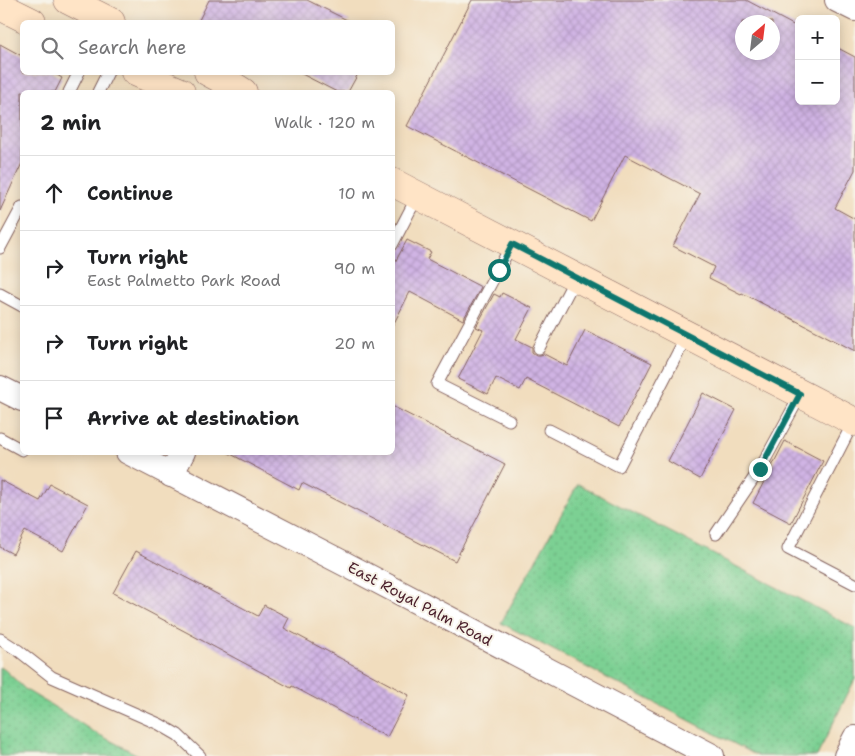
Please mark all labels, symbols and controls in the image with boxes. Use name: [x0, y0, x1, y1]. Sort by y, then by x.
north arrow: [735, 15, 780, 60]
map controls: [795, 15, 840, 105]
button: +: [795, 15, 840, 60]
search box: [20, 20, 395, 75]
icon: search: [38, 34, 66, 62]
text: Search here: [78, 35, 187, 60]
button: −: [795, 60, 840, 105]
text: 2 min: [40, 109, 101, 137]
text: Walk · 120 m: [274, 112, 375, 133]
icon: ahead: [40, 179, 68, 207]
text: Continue: [87, 181, 173, 206]
text: 10 m: [338, 183, 375, 204]
text: Turn right: [87, 245, 188, 270]
icon: right: [40, 254, 68, 282]
text: 90 m: [334, 258, 375, 279]
route start: [488, 259, 511, 282]
text: East Palmetto Park Road: [87, 270, 281, 291]
icon: right: [40, 329, 68, 357]
text: Turn right: [87, 331, 188, 356]
text: 20 m: [334, 333, 375, 354]
icon: arrive: [40, 404, 68, 432]
text: Arrive at destination: [87, 406, 299, 431]
route end: [749, 458, 772, 481]
street label: East Royal Palm Road: [344, 557, 496, 651]

